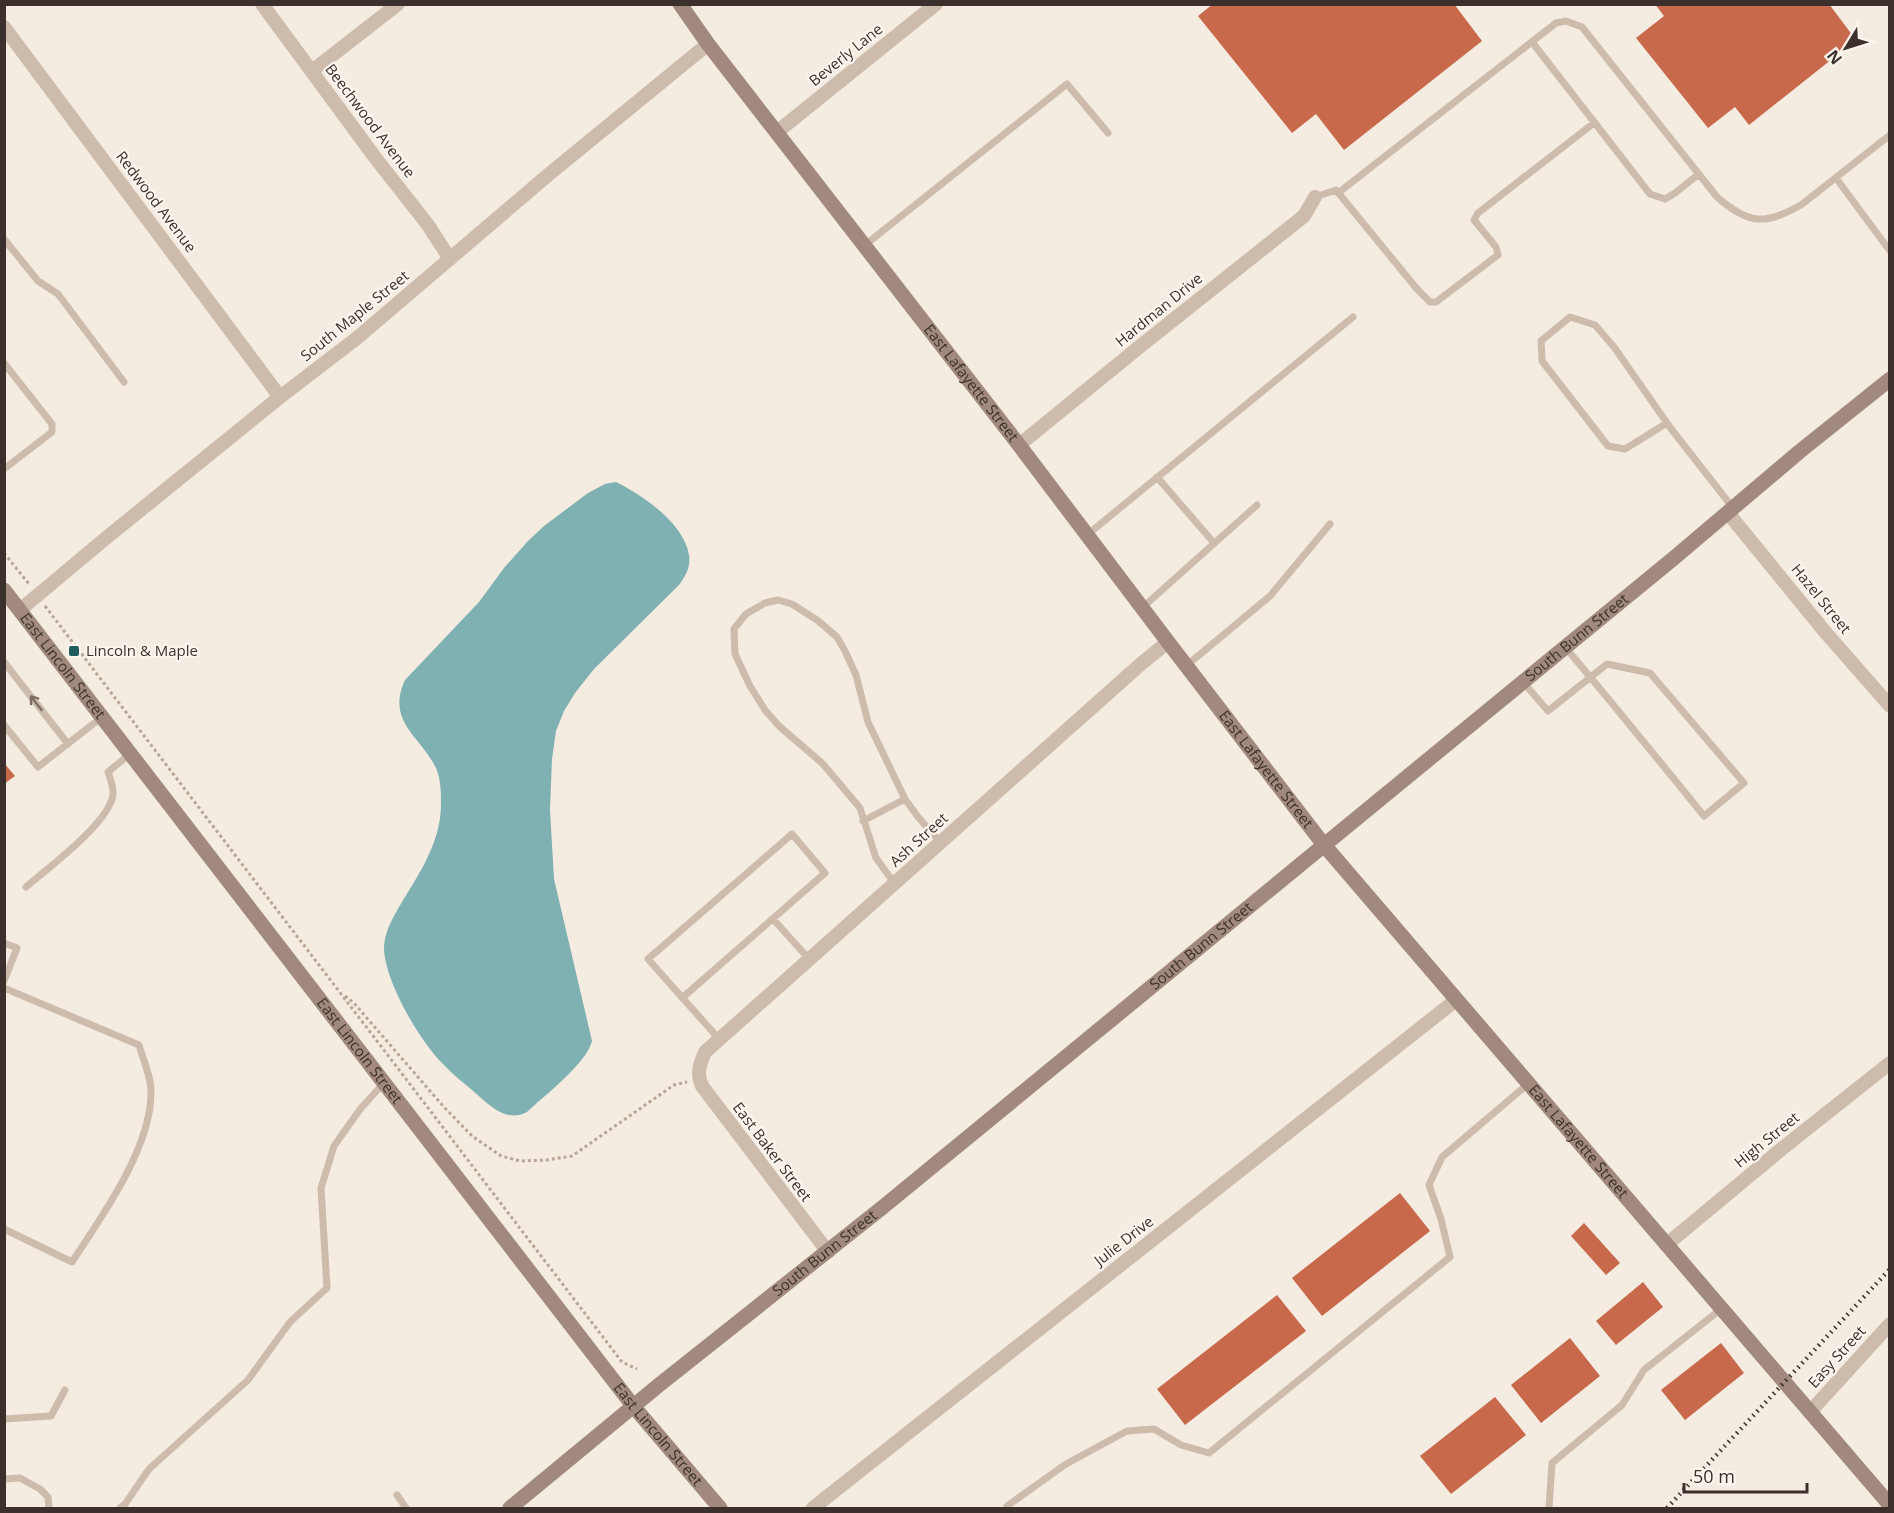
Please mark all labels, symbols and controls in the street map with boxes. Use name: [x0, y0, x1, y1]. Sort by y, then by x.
street label: Beverly Lane: [804, 18, 886, 90]
north arrow: [1816, 18, 1876, 78]
text: N: [1822, 45, 1847, 69]
street label: Beechwood Avenue: [321, 59, 420, 181]
street label: Redwood Avenue: [112, 147, 201, 256]
street label: South Maple Street: [296, 265, 413, 365]
street label: Hardman Drive: [1111, 268, 1206, 351]
street label: East Lafayette Street: [920, 320, 1024, 445]
street label: Hazel Street: [1787, 559, 1856, 637]
street label: South Bunn Street: [1520, 588, 1632, 685]
street label: East Lincoln Street: [16, 608, 111, 723]
place label: Lincoln & Maple: [86, 640, 198, 660]
marker: Lincoln & Maple: [67, 644, 81, 658]
one-way arrow: [30, 695, 43, 711]
street label: East Lafayette Street: [1215, 706, 1318, 832]
street label: Ash Street: [885, 808, 952, 871]
street label: South Bunn Street: [1145, 897, 1256, 993]
street label: East Lincoln Street: [313, 993, 408, 1107]
street label: East Lafayette Street: [1525, 1080, 1633, 1202]
street label: East Baker Street: [729, 1098, 817, 1205]
street label: High Street: [1730, 1107, 1803, 1172]
street label: South Bunn Street: [768, 1205, 881, 1300]
street label: Julie Drive: [1088, 1211, 1157, 1271]
street label: Easy Street: [1803, 1321, 1869, 1392]
street label: East Lincoln Street: [610, 1378, 708, 1490]
scale bar: [1684, 1456, 1807, 1494]
text: 50 m: [1693, 1464, 1735, 1488]

